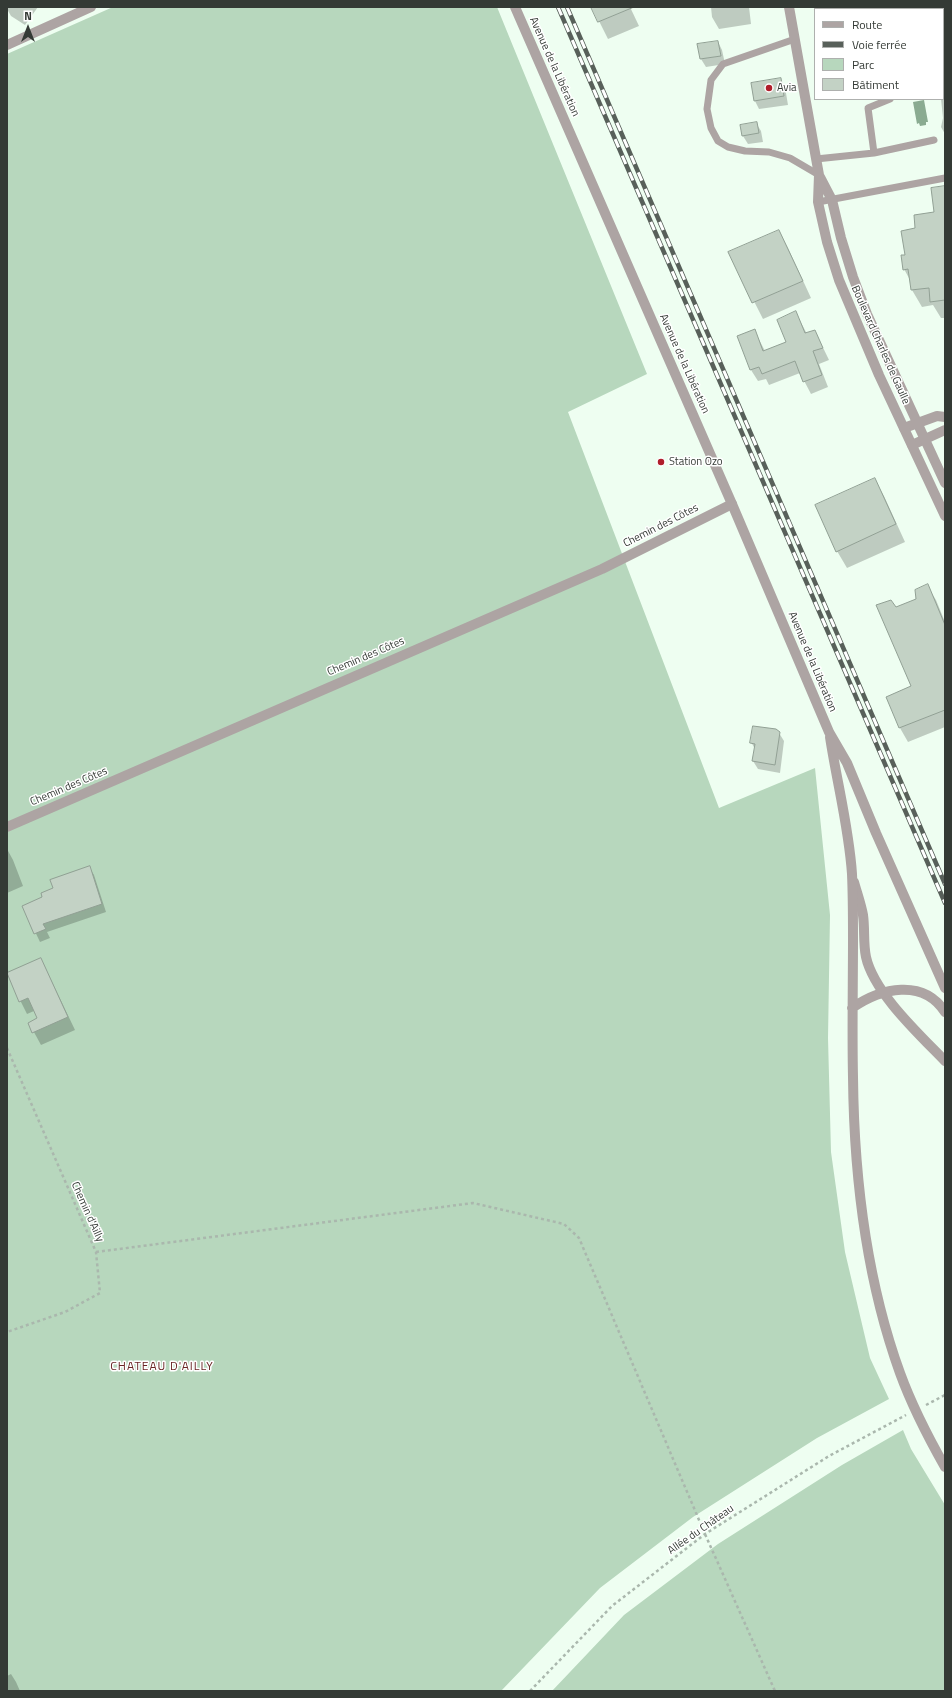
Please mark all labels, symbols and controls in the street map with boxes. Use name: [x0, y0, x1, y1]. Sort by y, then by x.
north arrow: [8, 8, 48, 48]
text: N: [24, 8, 32, 24]
legend: [814, 8, 944, 100]
street label: Avenue de la Libération: [526, 15, 582, 119]
text: Route: [852, 15, 882, 34]
text: Voie ferrée: [852, 35, 907, 54]
text: Parc: [852, 55, 874, 74]
text: Bâtiment: [852, 75, 899, 94]
place label: Avia: [777, 81, 797, 95]
marker: Avia: [764, 83, 774, 93]
street label: Boulevard Charles de Gaulle: [848, 284, 912, 406]
street label: Avenue de la Libération: [656, 312, 712, 416]
place label: Station Ozo: [669, 455, 723, 469]
marker: Station Ozo: [656, 457, 666, 467]
street label: Chemin des Côtes: [621, 501, 701, 551]
street label: Avenue de la Libération: [785, 610, 839, 714]
street label: Chemin des Côtes: [325, 635, 407, 679]
street label: Chemin des Côtes: [28, 765, 110, 809]
street label: Chemin d'Ailly: [68, 1180, 106, 1244]
district label: CHATEAU D'AILLY: [110, 1360, 214, 1374]
street label: Allée du Château: [666, 1502, 736, 1558]

